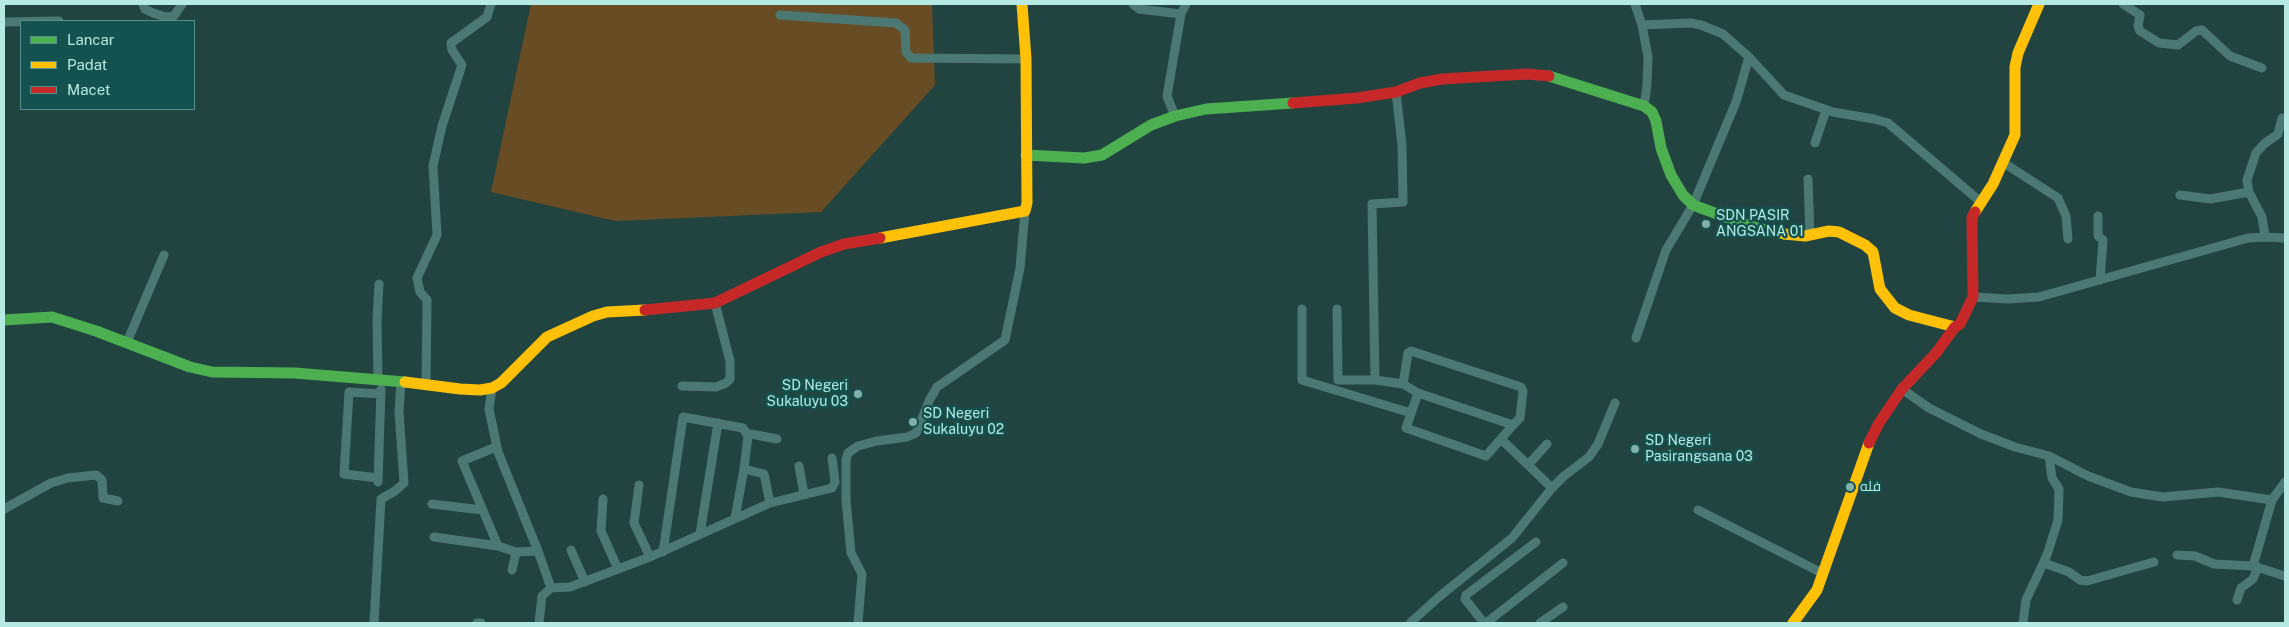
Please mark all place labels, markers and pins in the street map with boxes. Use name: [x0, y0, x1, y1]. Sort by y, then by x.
place label: SDN PASIR ANGSANA 01: [1716, 208, 1804, 240]
marker: SDN PASIR ANGSANA 01: [1700, 218, 1712, 230]
place label: SD Negeri Sukaluyu 03: [767, 378, 848, 411]
marker: SD Negeri Sukaluyu 03: [852, 388, 864, 400]
place label: SD Negeri Sukaluyu 02: [923, 406, 1004, 438]
marker: SD Negeri Sukaluyu 02: [907, 416, 919, 428]
place label: SD Negeri Pasirangsana 03: [1645, 433, 1753, 466]
marker: SD Negeri Pasirangsana 03: [1629, 443, 1641, 455]
place label: فله: [1860, 479, 1881, 495]
marker: فله: [1844, 481, 1856, 493]

